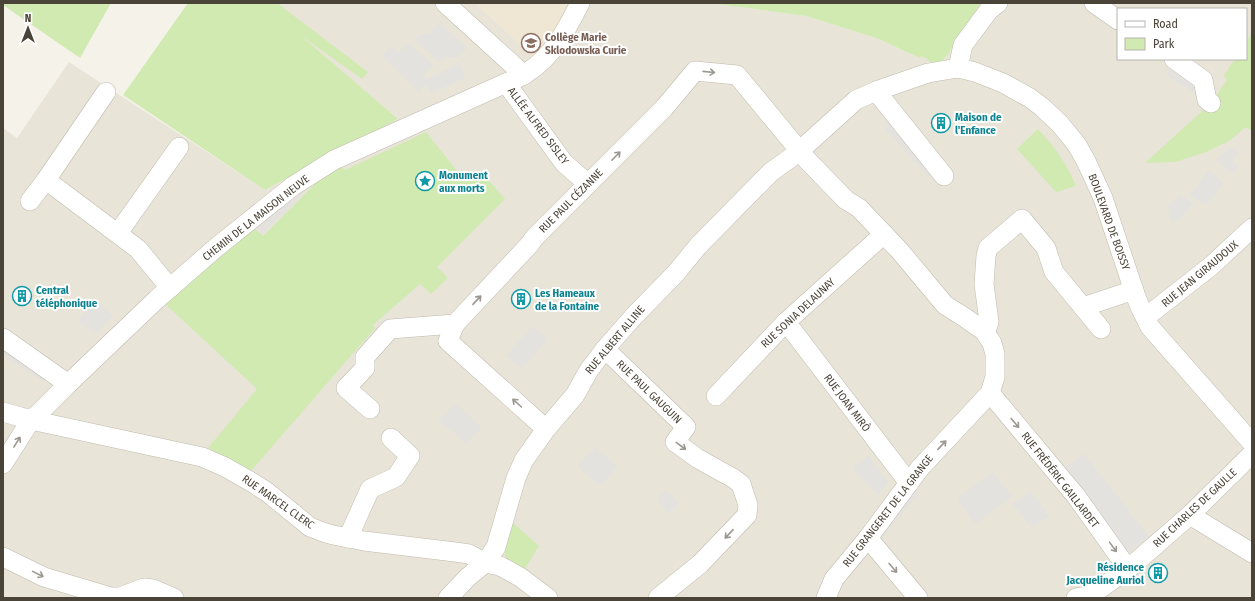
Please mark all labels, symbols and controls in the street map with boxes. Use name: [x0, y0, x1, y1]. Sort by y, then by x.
north arrow: [8, 8, 48, 48]
legend: [1117, 8, 1247, 60]
text: N: [25, 12, 31, 25]
text: Road: [1153, 17, 1178, 31]
place label: Collège Marie Sklodowska Curie: [545, 31, 627, 57]
school or university icon: Collège Marie Sklodowska Curie: [520, 32, 542, 54]
text: Park: [1153, 37, 1175, 51]
one-way arrow: [702, 69, 715, 76]
street label: ALLÉE ALFRED SISLEY: [505, 84, 572, 168]
place label: Maison de l'Enfance: [955, 111, 1002, 137]
building icon: Maison de l'Enfance: [930, 112, 952, 134]
one-way arrow: [611, 151, 621, 161]
street label: RUE PAUL CÉZANNE: [536, 166, 606, 236]
place label: Monument aux morts: [439, 169, 488, 195]
place icon: Monument aux morts: [414, 170, 436, 192]
street label: CHEMIN DE LA MAISON NEUVE: [200, 172, 312, 264]
street label: BOULEVARD DE BOISSY: [1086, 172, 1133, 272]
street label: RUE JEAN GIRAUDOUX: [1159, 238, 1241, 310]
street label: RUE SONIA DELAUNAY: [758, 275, 838, 351]
place label: Central téléphonique: [36, 284, 98, 310]
building icon: Central téléphonique: [11, 285, 33, 307]
place label: Les Hameaux de la Fontaine: [535, 287, 600, 313]
building icon: Les Hameaux de la Fontaine: [510, 288, 532, 310]
one-way arrow: [473, 295, 482, 305]
street label: RUE ALBERT ALLINE: [582, 303, 648, 377]
street label: RUE PAUL GAUGUIN: [614, 358, 684, 426]
street label: RUE JOAN MIRÒ: [821, 371, 874, 434]
one-way arrow: [512, 399, 523, 408]
one-way arrow: [1010, 418, 1019, 428]
street label: RUE FRÉDÉRIC GAILLARDET: [1019, 429, 1103, 531]
one-way arrow: [13, 437, 21, 448]
one-way arrow: [937, 440, 947, 450]
one-way arrow: [675, 442, 686, 450]
street label: RUE GRANGERET DE LA GRANGE: [840, 452, 936, 570]
street label: RUE CHARLES DE GAULLE: [1150, 466, 1240, 550]
street label: RUE MARCEL CLERC: [239, 472, 317, 532]
one-way arrow: [724, 529, 734, 539]
one-way arrow: [1108, 541, 1117, 552]
place label: Résidence Jacqueline Auriol: [1066, 561, 1145, 587]
building icon: Résidence Jacqueline Auriol: [1147, 562, 1169, 584]
one-way arrow: [888, 563, 897, 574]
one-way arrow: [32, 571, 44, 578]

